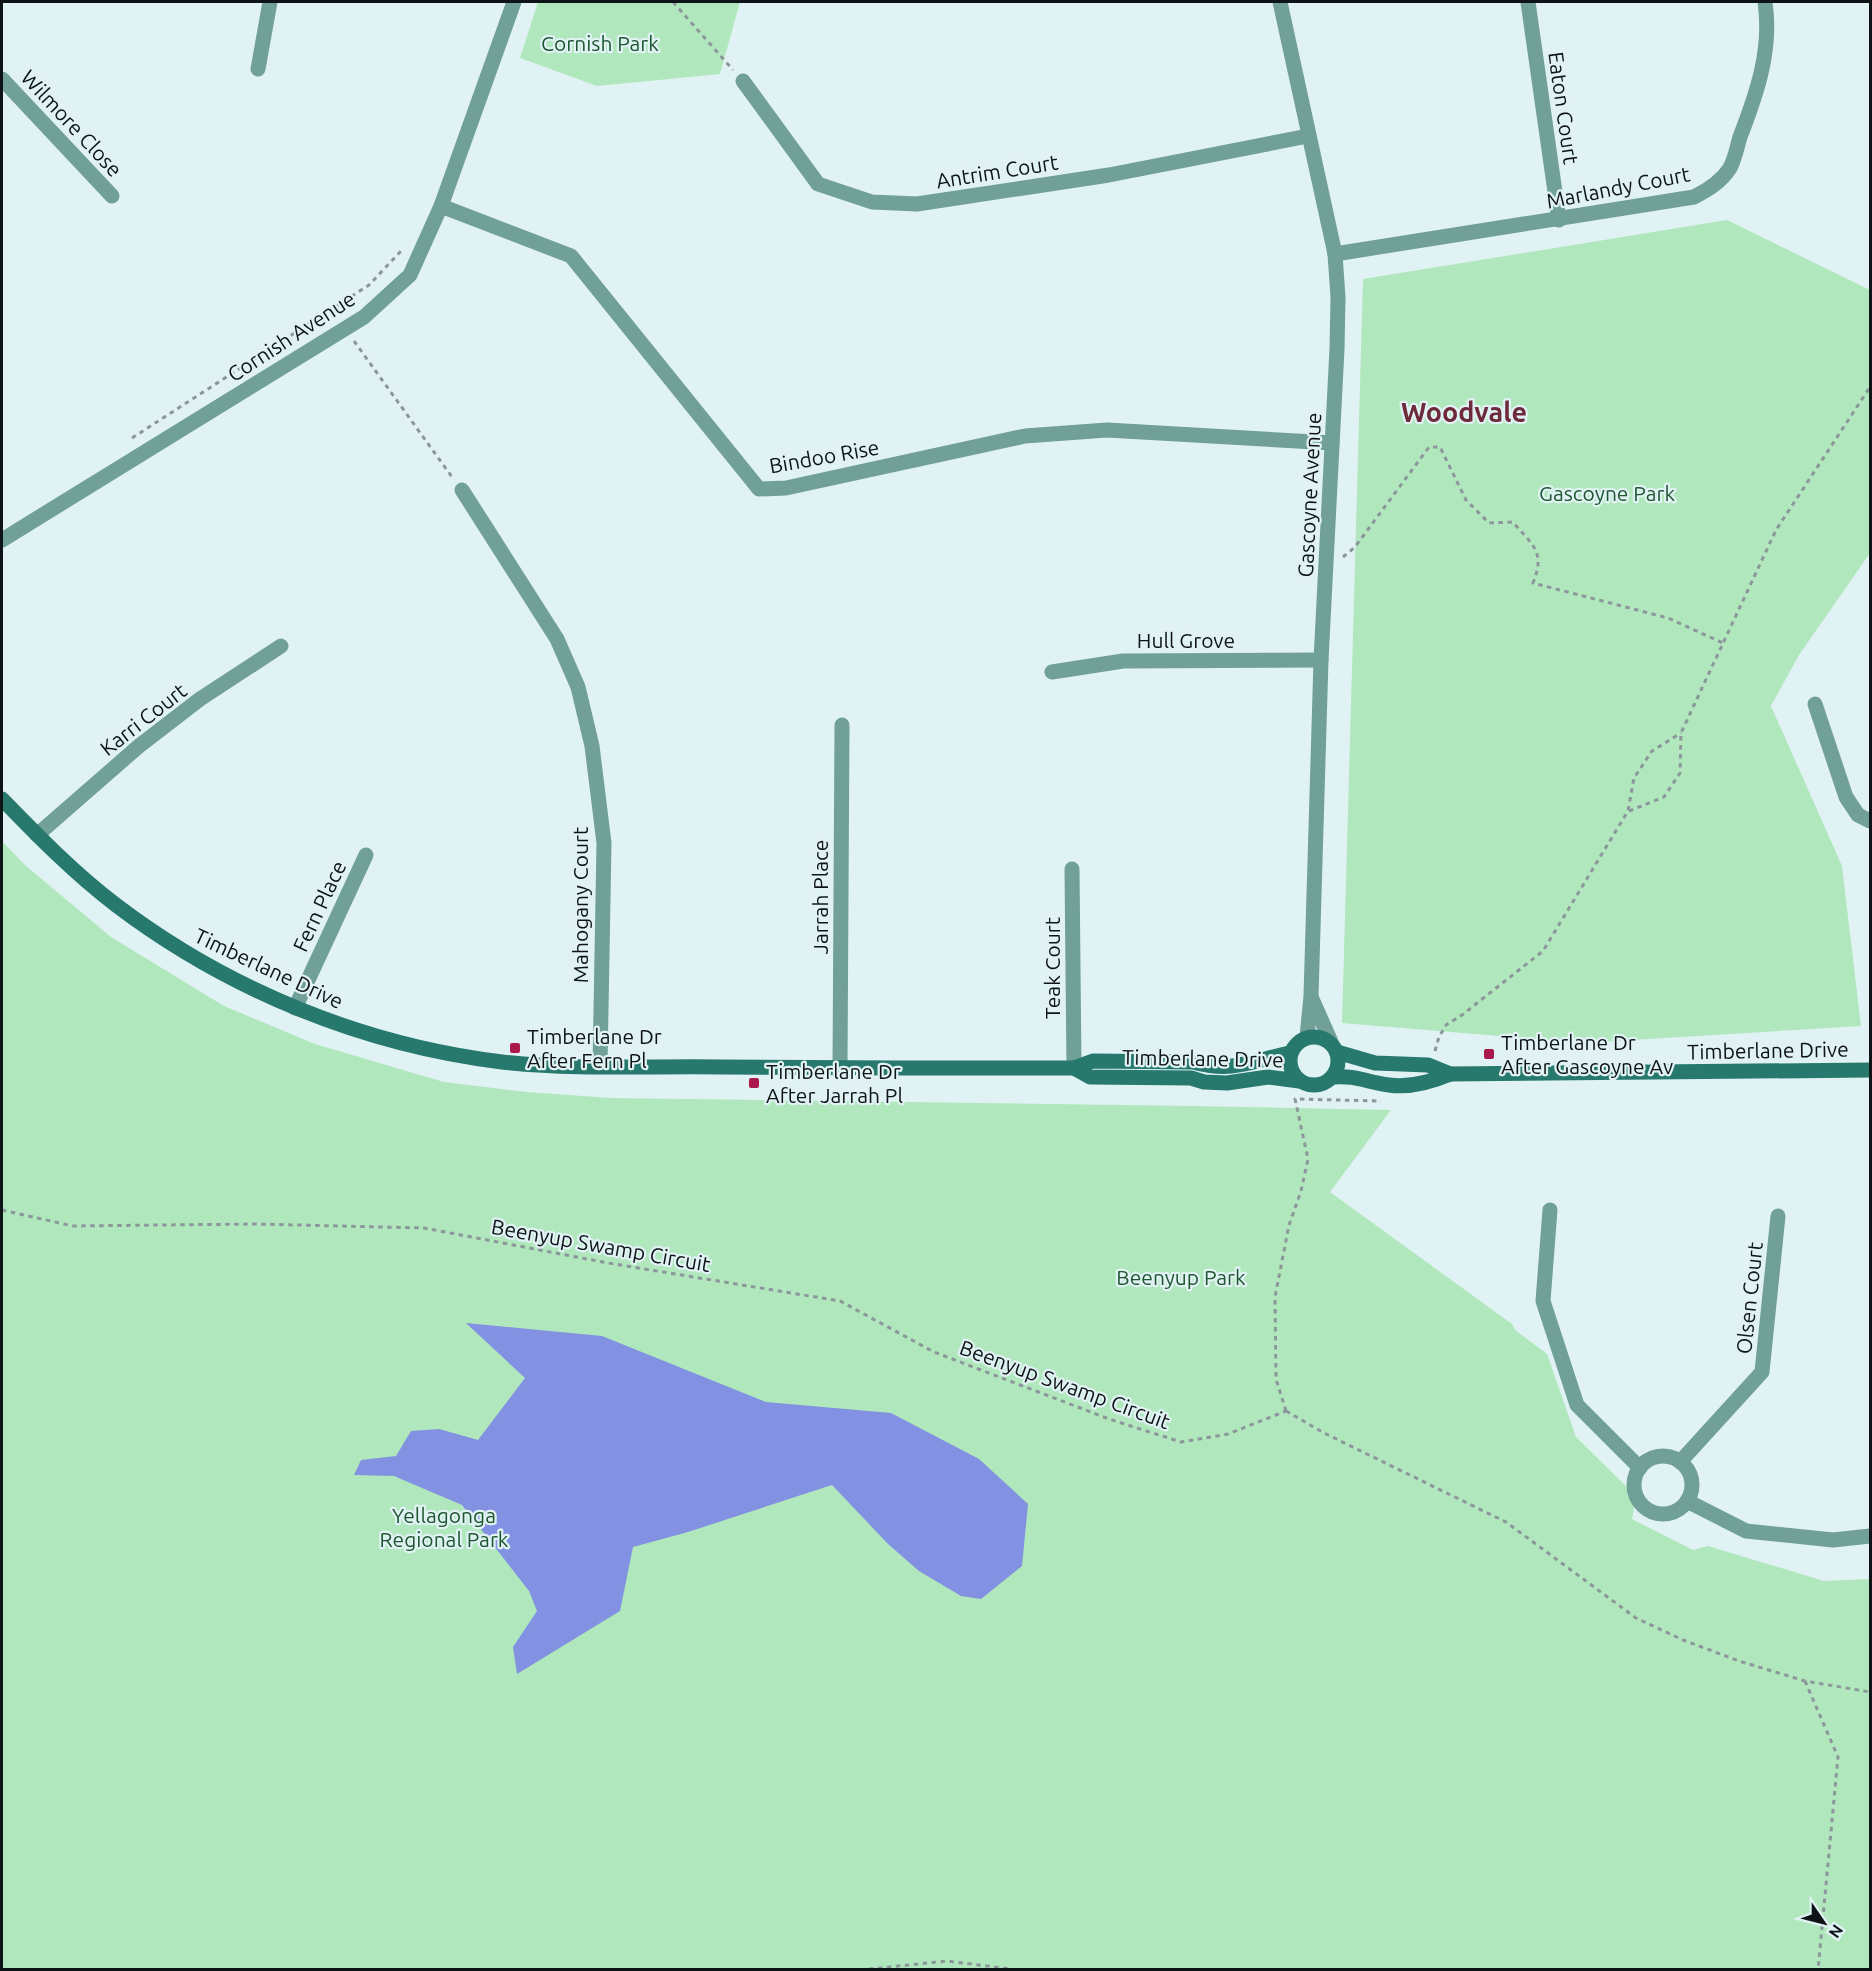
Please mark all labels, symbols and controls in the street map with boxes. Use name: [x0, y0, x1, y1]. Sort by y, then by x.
park label: Cornish Park: [541, 31, 659, 55]
street label: Eaton Court: [1544, 50, 1584, 166]
street label: Wilmore Close: [17, 65, 127, 181]
street label: Antrim Court: [934, 150, 1060, 192]
street label: Marlandy Court: [1544, 161, 1692, 213]
street label: Cornish Avenue: [223, 286, 359, 386]
district label: Woodvale: [1401, 397, 1527, 427]
street label: Gascoyne Avenue: [1293, 412, 1325, 578]
street label: Bindoo Rise: [767, 435, 881, 477]
park label: Gascoyne Park: [1539, 481, 1675, 505]
street label: Hull Grove: [1137, 628, 1235, 652]
street label: Karri Court: [95, 678, 191, 760]
street label: Mahogany Court: [568, 827, 592, 983]
street label: Jarrah Place: [808, 840, 832, 954]
street label: Fern Place: [288, 857, 350, 955]
street label: Teak Court: [1040, 917, 1064, 1019]
street label: Timberlane Drive: [191, 923, 347, 1013]
place label: Timberlane Dr After Fern Pl: [527, 1024, 662, 1072]
place label: Timberlane Dr After Gascoyne Av: [1501, 1030, 1673, 1078]
street label: Timberlane Drive: [1687, 1037, 1849, 1063]
marker: Timberlane Dr After Fern Pl: [508, 1041, 522, 1055]
street label: Timberlane Drive: [1122, 1045, 1284, 1071]
marker: Timberlane Dr After Gascoyne Av: [1482, 1047, 1496, 1061]
place label: Timberlane Dr After Jarrah Pl: [766, 1059, 903, 1107]
marker: Timberlane Dr After Jarrah Pl: [747, 1076, 761, 1090]
street label: Beenyup Swamp Circuit: [490, 1214, 712, 1276]
street label: Olsen Court: [1731, 1241, 1767, 1355]
park label: Beenyup Park: [1116, 1265, 1246, 1289]
street label: Beenyup Swamp Circuit: [957, 1335, 1173, 1433]
park label: Yellagonga Regional Park: [380, 1503, 509, 1551]
north arrow: [1794, 1893, 1854, 1953]
text: N: [1825, 1922, 1847, 1942]

